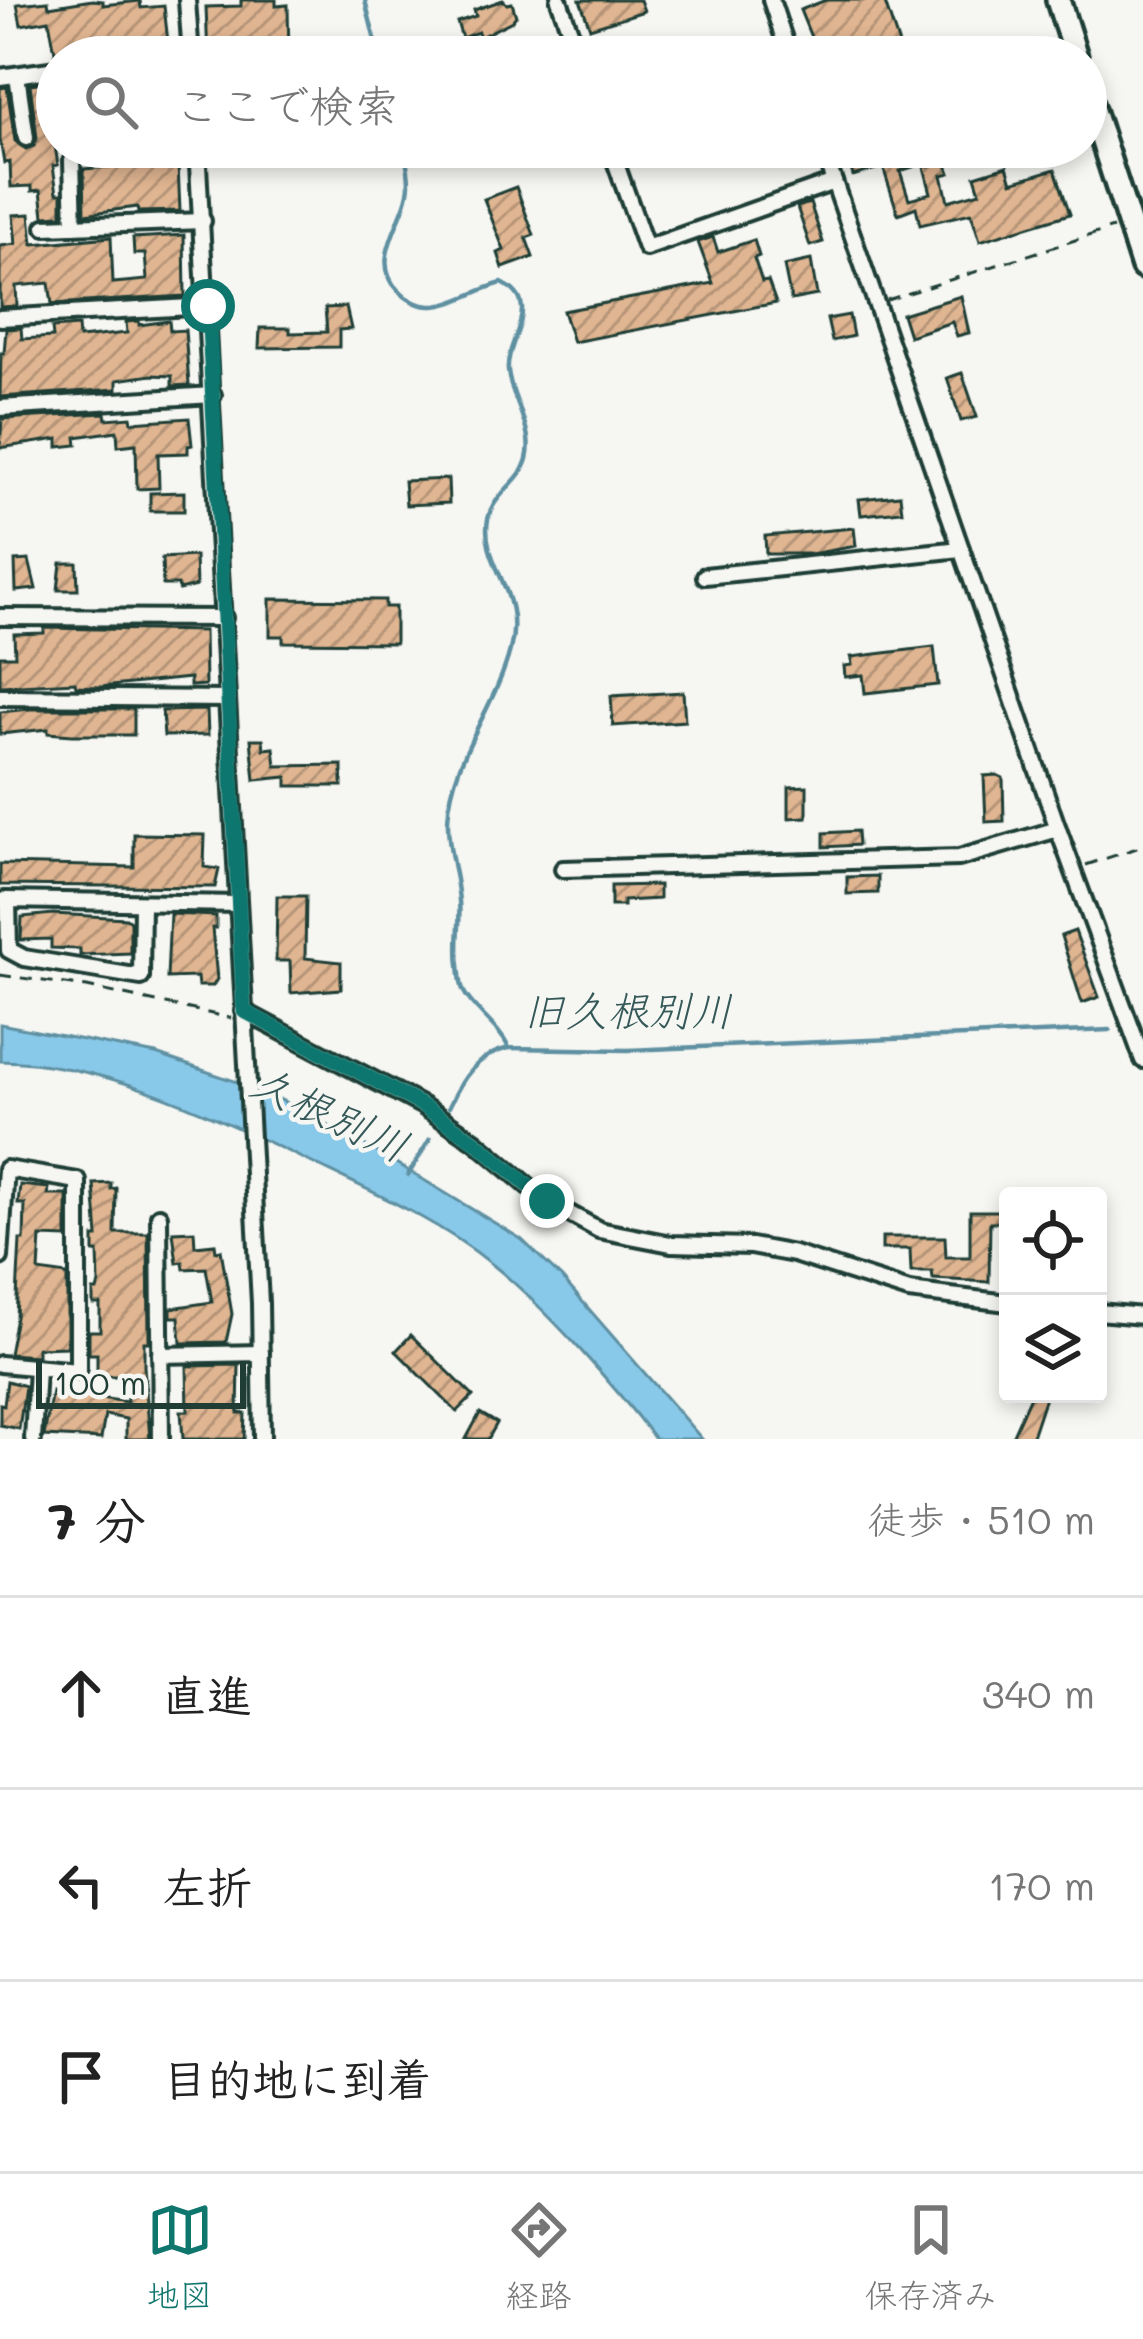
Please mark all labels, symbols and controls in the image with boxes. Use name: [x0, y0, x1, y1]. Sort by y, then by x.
search box: [36, 36, 1107, 168]
icon: search: [78, 69, 144, 135]
text: ここで検索: [174, 75, 399, 133]
route start: [181, 279, 235, 333]
water label: 旧久根別川: [523, 982, 733, 1037]
water label: 久根別川: [243, 1052, 418, 1173]
route end: [520, 1174, 574, 1228]
map controls: [999, 1187, 1107, 1403]
button: locate: [999, 1187, 1107, 1295]
button: layers: [999, 1295, 1107, 1403]
scale bar: [36, 1355, 246, 1408]
text: 100 m: [54, 1360, 146, 1403]
text: 7 分: [48, 1485, 146, 1552]
text: 徒歩 · 510 m: [867, 1493, 1095, 1544]
icon: ahead: [48, 1660, 114, 1726]
text: 直進: [162, 1665, 252, 1723]
text: 340 m: [982, 1667, 1095, 1718]
icon: left: [48, 1852, 114, 1918]
text: 左折: [162, 1857, 252, 1915]
text: 170 m: [988, 1859, 1095, 1910]
icon: arrive: [48, 2044, 114, 2110]
text: 目的地に到着: [162, 2049, 432, 2107]
tab: 地図: [147, 2197, 213, 2317]
tab: 経路: [506, 2197, 572, 2317]
tab: 保存済み: [865, 2197, 997, 2317]

